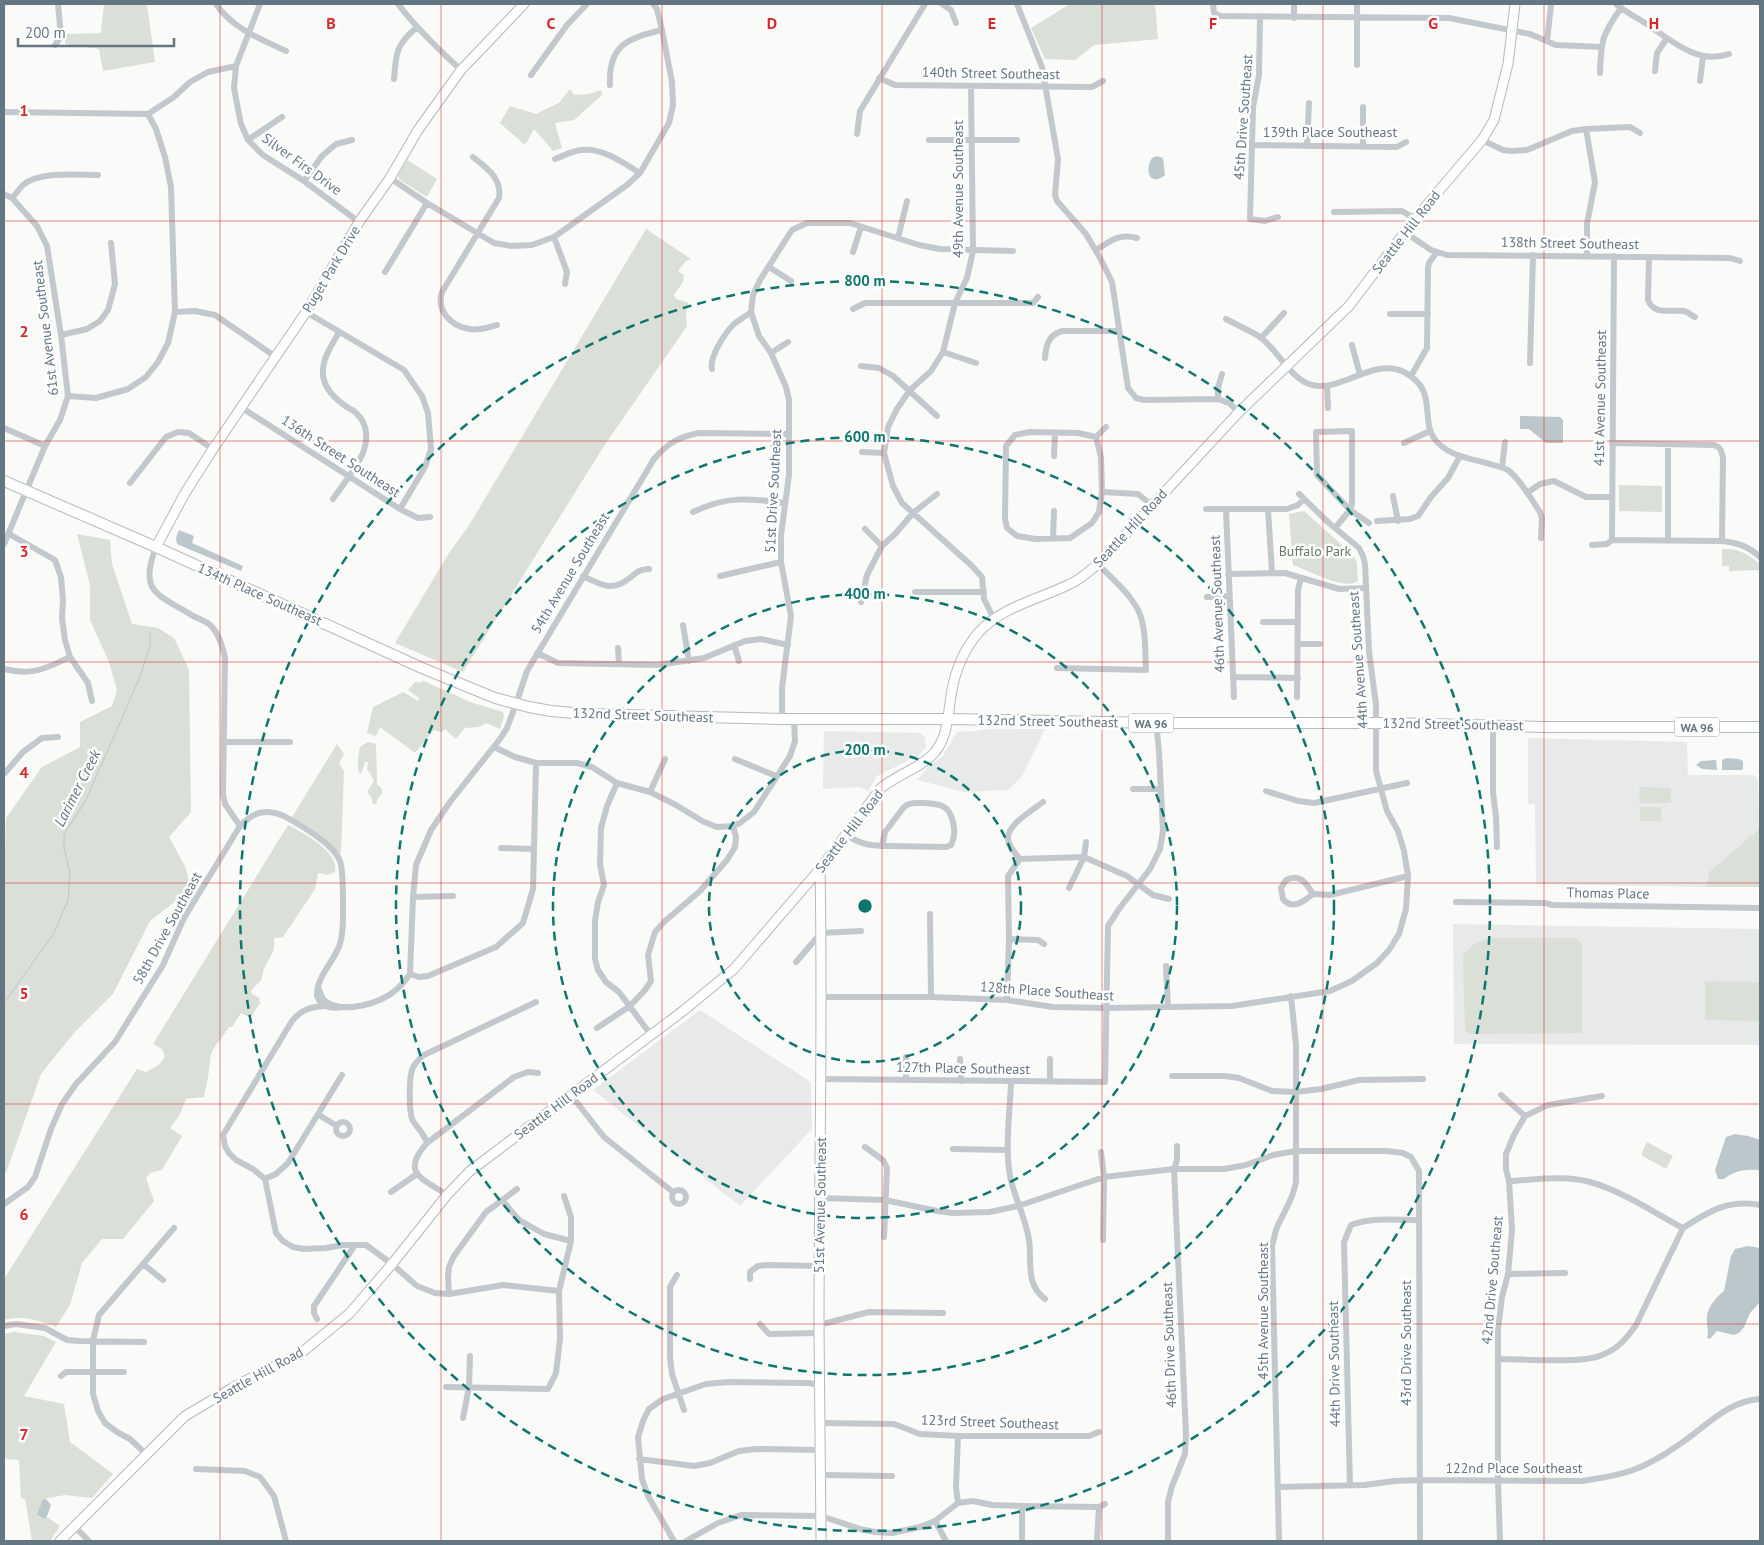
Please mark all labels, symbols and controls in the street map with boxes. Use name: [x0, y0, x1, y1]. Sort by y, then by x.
text: B: [326, 13, 336, 33]
text: C: [547, 13, 556, 33]
text: D: [767, 13, 777, 33]
text: E: [988, 13, 996, 33]
text: F: [1209, 13, 1217, 33]
text: G: [1428, 13, 1438, 33]
text: H: [1649, 13, 1659, 33]
scale bar: [18, 15, 174, 47]
text: 200 m: [25, 23, 66, 42]
street label: 45th Drive Southeast: [1230, 53, 1256, 181]
street label: 140th Street Southeast: [922, 63, 1060, 83]
text: 1: [19, 100, 29, 120]
street label: 49th Avenue Southeast: [949, 120, 967, 258]
street label: 139th Place Southeast: [1263, 123, 1397, 141]
street label: Silver Firs Drive: [259, 129, 345, 199]
street label: Seattle Hill Road: [1368, 187, 1444, 277]
street label: Puget Park Drive: [298, 222, 364, 316]
street label: 138th Street Southeast: [1501, 233, 1639, 253]
street label: 61st Avenue Southeast: [28, 259, 62, 397]
text: 800 m: [844, 271, 886, 290]
text: 2: [19, 321, 29, 341]
street label: 41st Avenue Southeast: [1590, 329, 1610, 466]
street label: 136th Street Southeast: [278, 411, 404, 501]
text: 600 m: [844, 427, 886, 446]
street label: 51st Drive Southeast: [761, 428, 785, 554]
street label: Seattle Hill Road: [1089, 485, 1171, 571]
street label: 54th Avenue Southeast: [527, 509, 613, 637]
street label: 46th Avenue Southeast: [1206, 534, 1228, 673]
text: 3: [19, 541, 29, 561]
park label: Buffalo Park: [1279, 542, 1352, 560]
street label: 134th Place Southeast: [195, 558, 325, 630]
text: 400 m: [844, 584, 886, 603]
street label: 44th Avenue Southeast: [1344, 590, 1372, 729]
street label: 132nd Street Southeast: [572, 704, 714, 726]
street label: 132nd Street Southeast: [977, 711, 1119, 731]
road number: WA 96: [1128, 714, 1174, 732]
street label: 132nd Street Southeast: [1382, 714, 1524, 734]
road number: WA 96: [1674, 718, 1720, 736]
text: 200 m: [844, 740, 886, 759]
water label: Larimer Creek: [50, 745, 105, 830]
text: 4: [19, 762, 29, 782]
street label: Seattle Hill Road: [811, 786, 887, 876]
street label: 58th Drive Southeast: [129, 868, 206, 988]
street label: Thomas Place: [1566, 883, 1650, 903]
centre of rings: [856, 897, 874, 915]
street label: 128th Place Southeast: [979, 977, 1115, 1005]
text: 5: [19, 983, 29, 1003]
street label: 127th Place Southeast: [896, 1058, 1030, 1078]
street label: Seattle Hill Road: [510, 1069, 602, 1143]
street label: 51st Avenue Southeast: [810, 1136, 830, 1273]
text: 6: [19, 1204, 29, 1224]
street label: 42nd Drive Southeast: [1477, 1215, 1507, 1345]
street label: 45th Avenue Southeast: [1254, 1242, 1272, 1380]
street label: 43rd Drive Southeast: [1397, 1280, 1415, 1406]
street label: 46th Drive Southeast: [1158, 1281, 1180, 1408]
street label: 44th Drive Southeast: [1324, 1301, 1344, 1427]
street label: Seattle Hill Road: [210, 1343, 306, 1407]
street label: 123rd Street Southeast: [921, 1411, 1060, 1433]
text: 7: [19, 1424, 29, 1444]
street label: 122nd Place Southeast: [1445, 1459, 1583, 1477]

